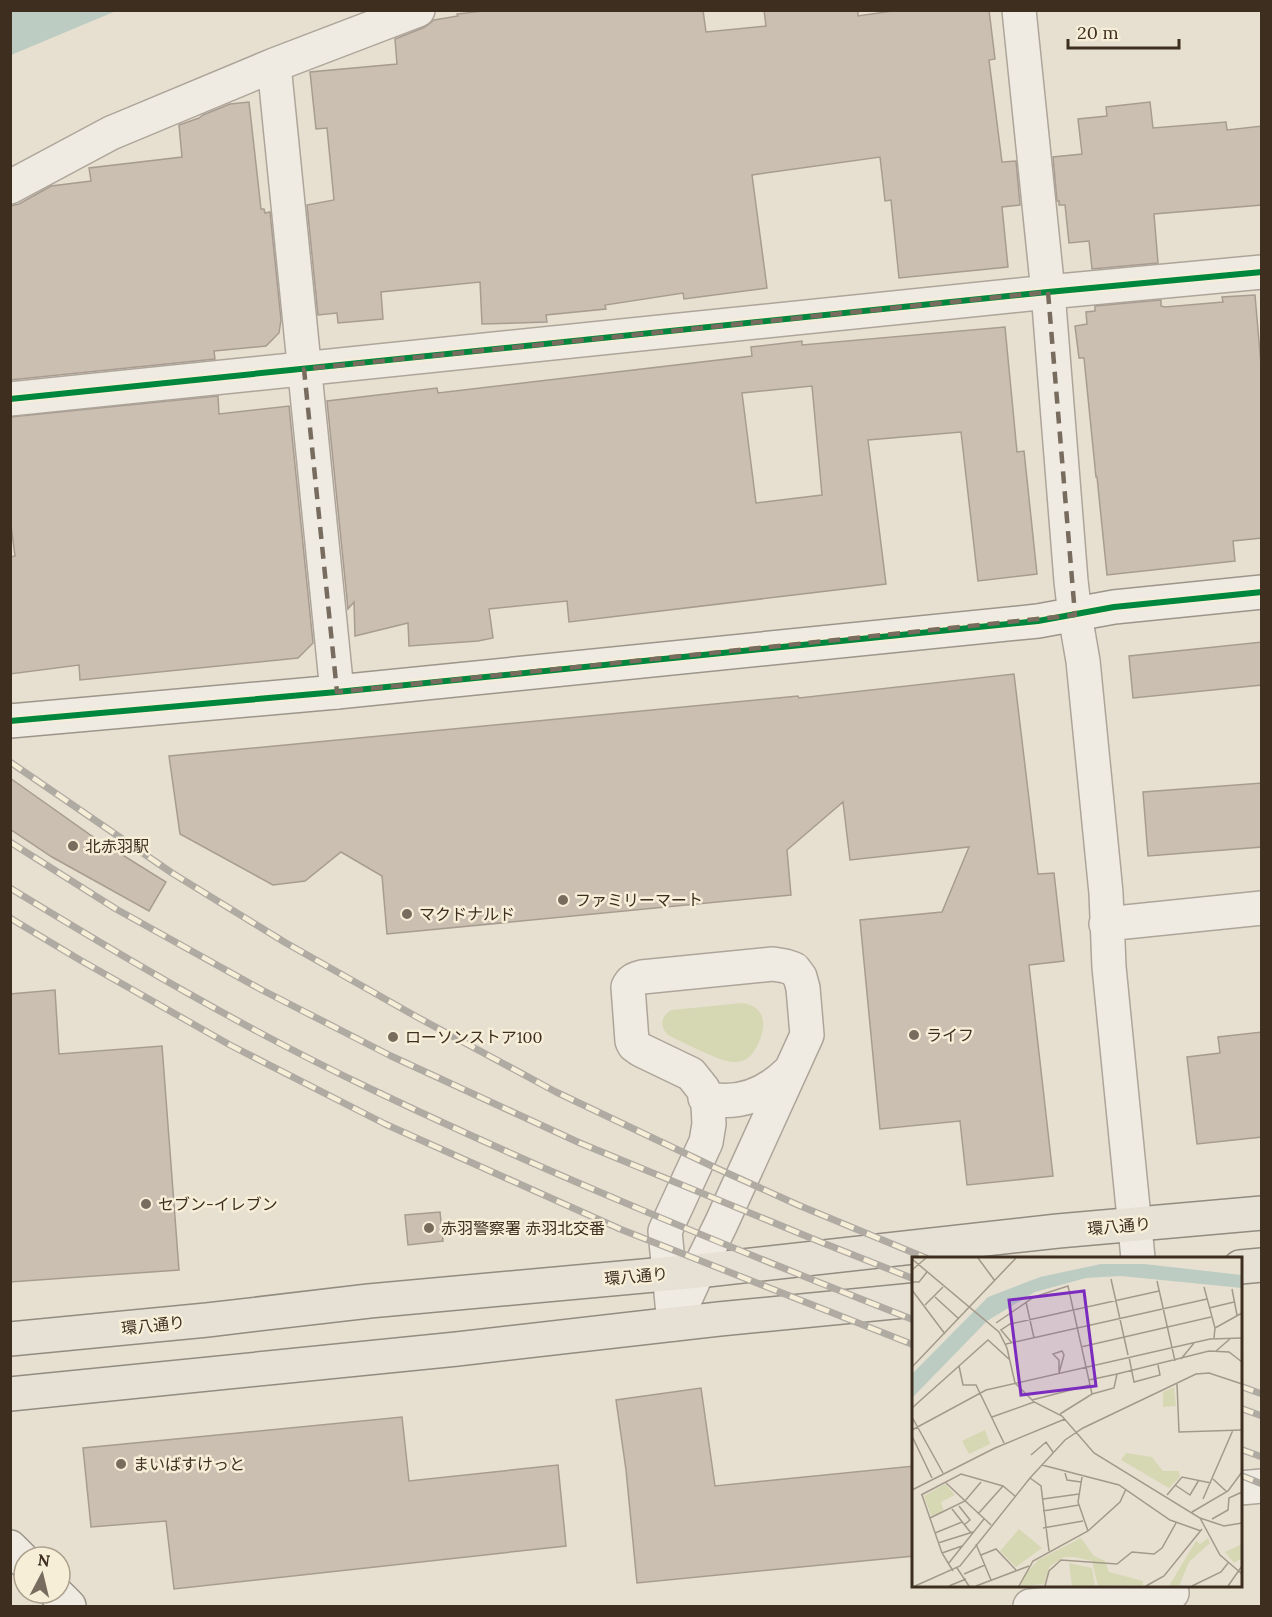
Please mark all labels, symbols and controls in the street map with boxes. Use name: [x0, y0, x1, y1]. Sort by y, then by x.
scale bar: [1068, 12, 1179, 50]
text: 20 m: [1077, 21, 1119, 44]
place label: 北赤羽駅: [85, 836, 149, 856]
marker: 北赤羽駅: [66, 839, 80, 853]
place label: ファミリーマート: [575, 890, 703, 910]
marker: ファミリーマート: [556, 893, 570, 907]
place label: マクドナルド: [419, 904, 515, 924]
marker: マクドナルド: [400, 907, 414, 921]
place label: ライフ: [926, 1025, 974, 1045]
place label: ローソンストア100: [405, 1027, 542, 1047]
marker: ライフ: [907, 1028, 921, 1042]
marker: ローソンストア100: [386, 1030, 400, 1044]
place label: セブン-イレブン: [158, 1194, 278, 1214]
marker: セブン-イレブン: [139, 1197, 153, 1211]
street label: 環八通り: [1086, 1213, 1152, 1239]
place label: 赤羽警察署 赤羽北交番: [441, 1218, 605, 1238]
marker: 赤羽警察署 赤羽北交番: [422, 1221, 436, 1235]
inset map: [912, 1257, 1242, 1587]
street label: 環八通り: [603, 1263, 669, 1289]
street label: 環八通り: [120, 1312, 186, 1338]
place label: まいばすけっと: [133, 1454, 245, 1474]
marker: まいばすけっと: [114, 1457, 128, 1471]
north arrow: [12, 1545, 72, 1605]
text: N: [36, 1549, 51, 1571]

